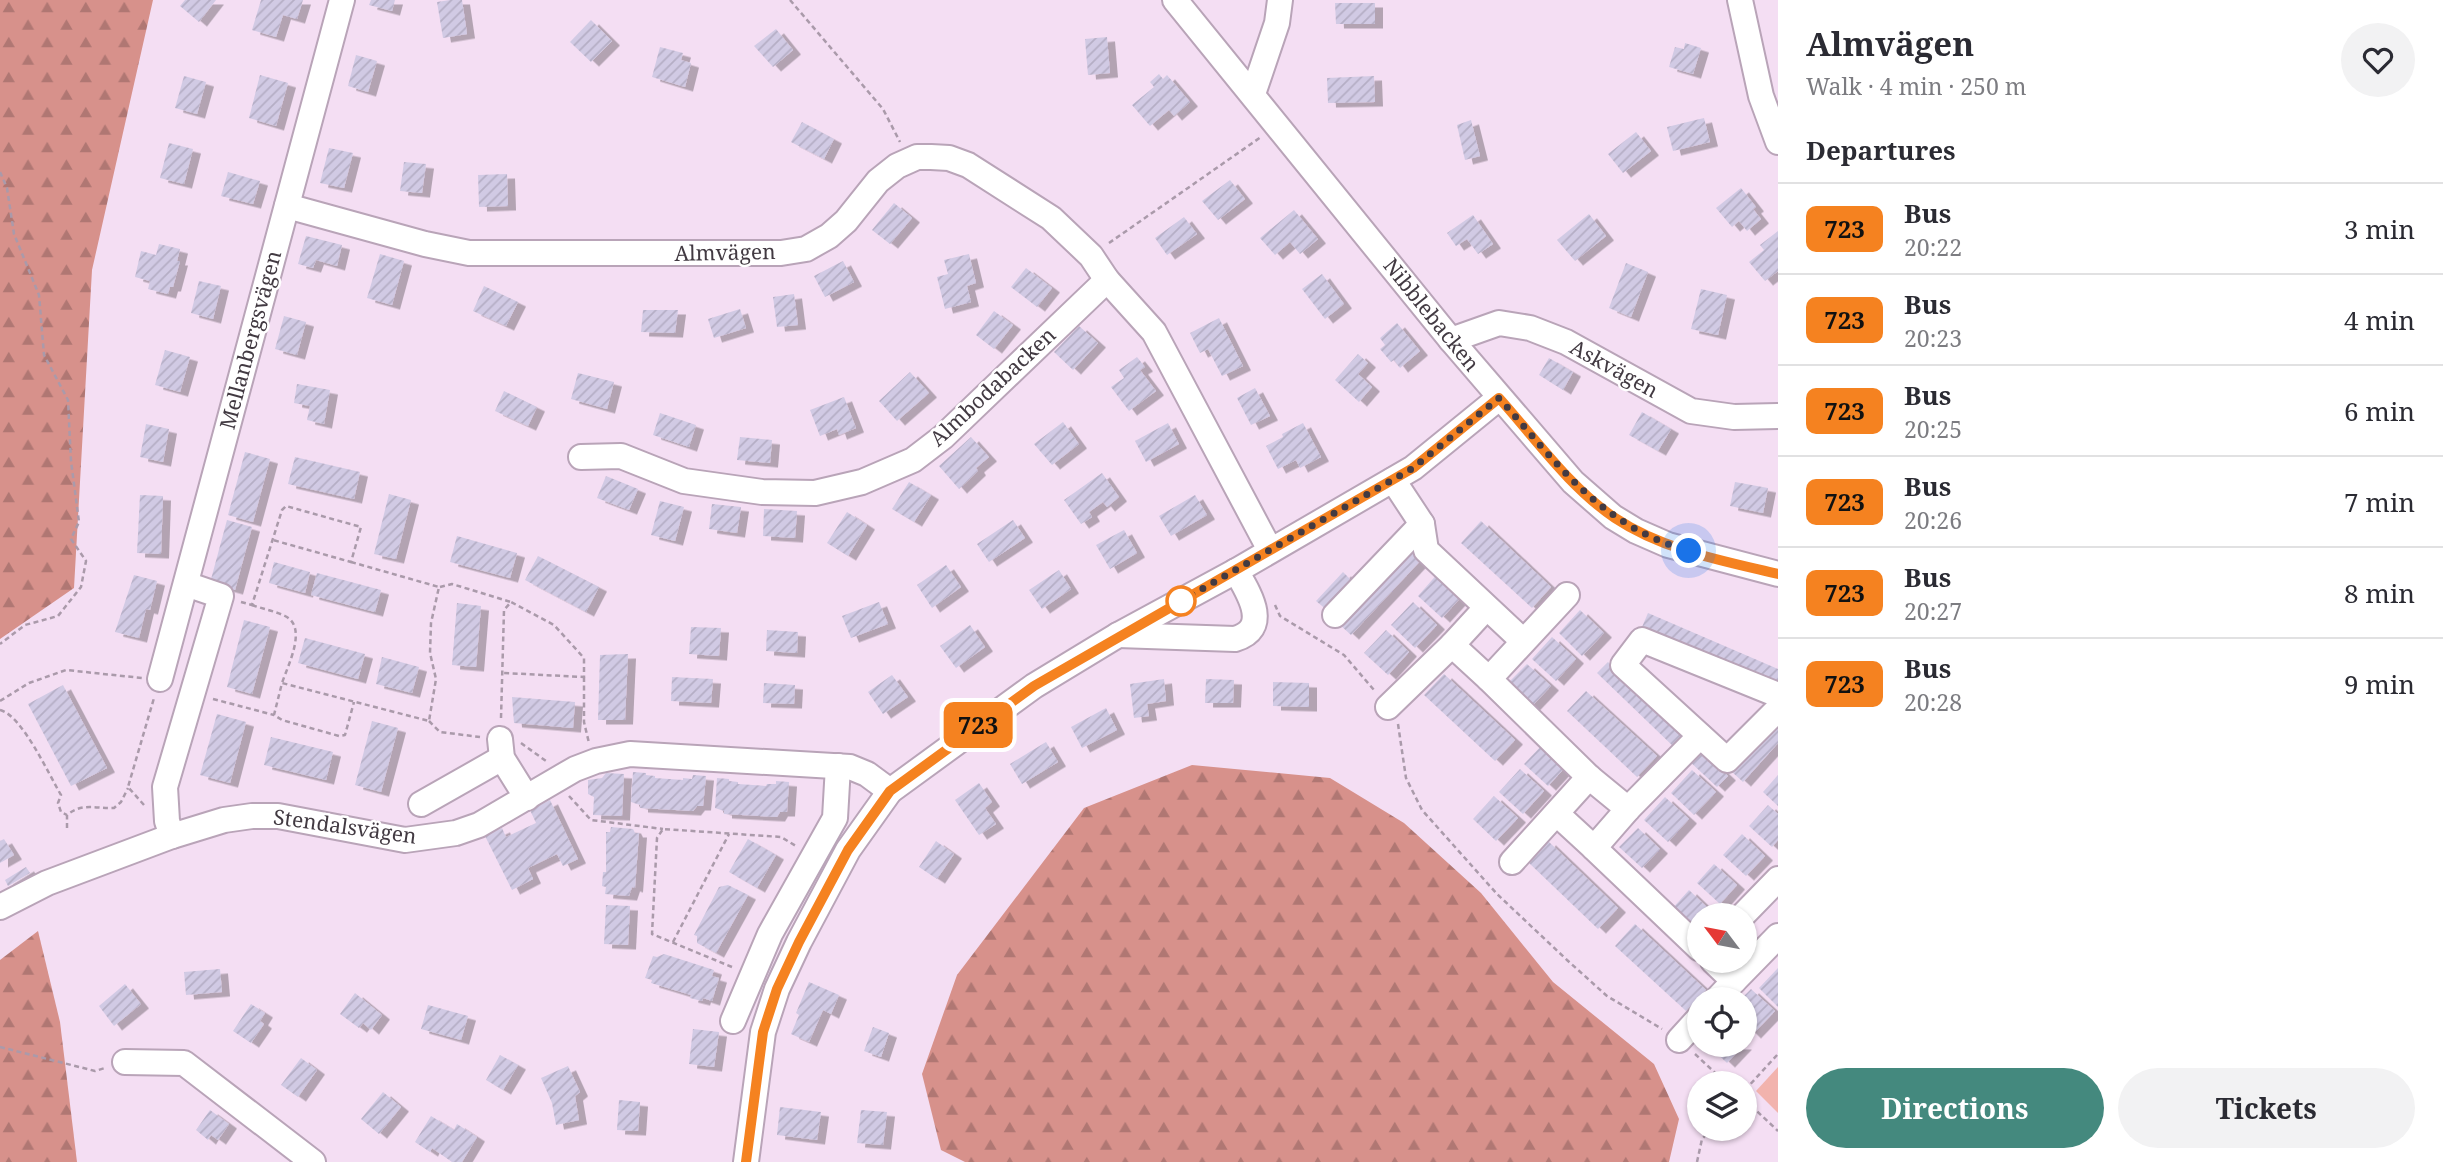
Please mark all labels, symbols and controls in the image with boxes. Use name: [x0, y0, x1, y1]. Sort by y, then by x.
text: Almvägen: [1806, 21, 1974, 66]
button: heart: [2341, 23, 2415, 97]
text: Walk · 4 min · 250 m: [1806, 70, 2026, 102]
text: Departures: [1806, 132, 1956, 168]
text: Bus: [1904, 195, 1951, 231]
text: 3 min: [2344, 211, 2415, 247]
text: 723: [1824, 212, 1865, 245]
text: 20:22: [1904, 231, 1962, 263]
street label: Almvägen: [674, 237, 776, 267]
street label: Mellanbergsvägen: [213, 247, 287, 432]
street label: Nibblebacken: [1377, 252, 1486, 377]
text: Bus: [1904, 286, 1951, 322]
text: 4 min: [2344, 302, 2415, 338]
text: 723: [1824, 303, 1865, 336]
street label: Almbodabacken: [923, 321, 1061, 452]
text: 20:23: [1904, 322, 1962, 354]
street label: Askvägen: [1565, 332, 1664, 404]
text: Bus: [1904, 377, 1951, 413]
text: 6 min: [2344, 393, 2415, 429]
text: 723: [1824, 394, 1865, 427]
text: 20:25: [1904, 413, 1962, 445]
text: Bus: [1904, 468, 1951, 504]
text: 7 min: [2344, 484, 2415, 520]
text: 723: [1824, 485, 1865, 518]
text: 20:26: [1904, 504, 1962, 536]
your location: [1671, 533, 1706, 568]
text: Bus: [1904, 559, 1951, 595]
text: 8 min: [2344, 575, 2415, 611]
text: 723: [1824, 576, 1865, 609]
unlabelled marker: [1166, 586, 1196, 616]
text: 20:27: [1904, 595, 1962, 627]
text: Bus: [1904, 650, 1951, 686]
text: 9 min: [2344, 666, 2415, 702]
text: 723: [1824, 667, 1865, 700]
text: 20:28: [1904, 686, 1962, 718]
line badge: 723: [938, 702, 1018, 748]
text: 723: [958, 708, 998, 741]
street label: Stendalsvägen: [272, 802, 419, 850]
north arrow: [1687, 903, 1757, 973]
map controls: [1687, 903, 1757, 1141]
button: locate: [1687, 987, 1757, 1057]
button: Directions: [1806, 1068, 2104, 1148]
button: Tickets: [2118, 1068, 2415, 1148]
button: layers: [1687, 1071, 1757, 1141]

